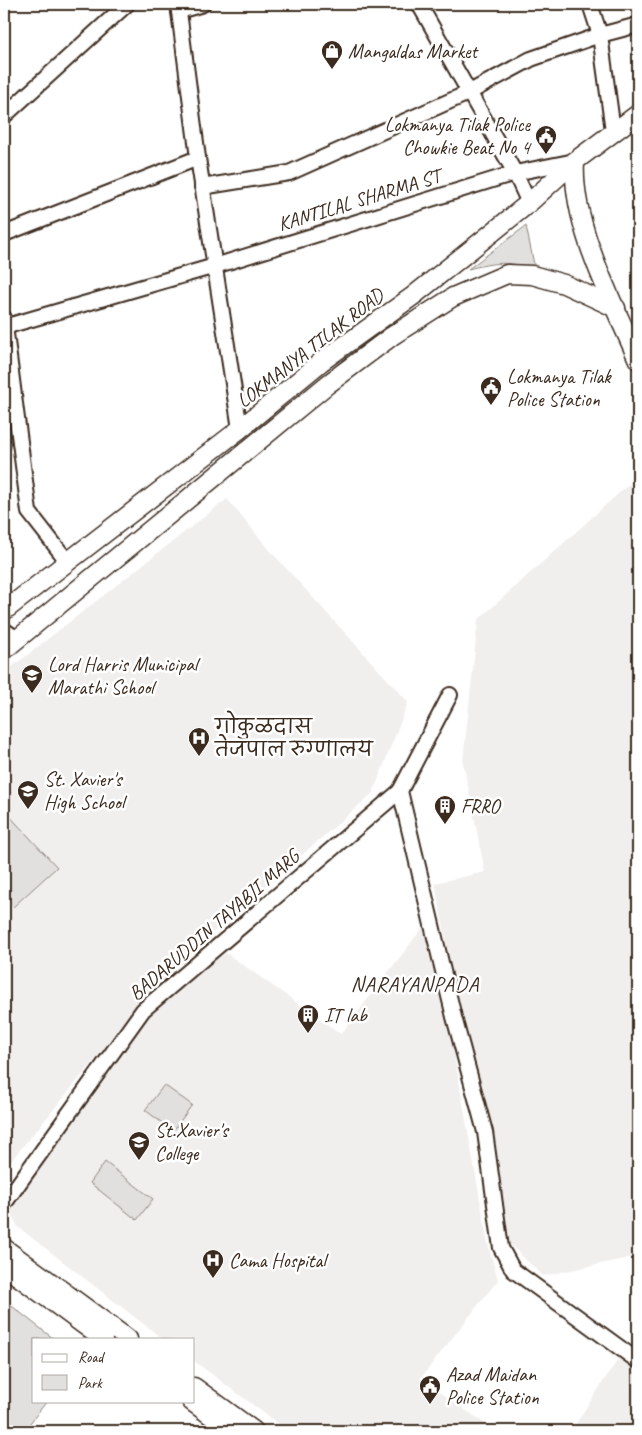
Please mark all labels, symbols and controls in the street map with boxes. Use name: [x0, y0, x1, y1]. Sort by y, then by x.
shop icon: Mangaldas Market: [320, 39, 344, 70]
place label: Mangaldas Market: [348, 39, 479, 64]
place label: Lokmanya Tilak Police Chowkie Beat No 4: [385, 112, 532, 160]
public building icon: Lokmanya Tilak Police Chowkie Beat No 4: [534, 124, 558, 155]
street label: KANTILAL SHARMA ST: [275, 162, 448, 237]
street label: LOKMANYA TILAK ROAD: [232, 282, 389, 413]
place label: Lokmanya Tilak Police Station: [507, 364, 612, 412]
public building icon: Lokmanya Tilak Police Station: [479, 375, 503, 406]
place label: Lord Harris Municipal Marathi School: [48, 652, 201, 700]
school or university icon: Lord Harris Municipal Marathi School: [20, 663, 44, 694]
place label: गोकुळदास तेजपाल रुग्णालय: [214, 710, 374, 762]
hospital icon: गोकुळदास तेजपाल रुग्णालय: [187, 726, 211, 757]
place label: St. Xavier's High School: [44, 767, 128, 815]
school or university icon: St. Xavier's High School: [16, 779, 40, 810]
building icon: FRRO: [433, 794, 457, 825]
place label: FRRO: [461, 794, 502, 819]
street label: BADARUDDIN TAYABJI MARG: [124, 843, 306, 1006]
district label: NARAYANPADA: [351, 971, 480, 997]
building icon: IT lab: [296, 1003, 320, 1034]
place label: IT lab: [324, 1003, 368, 1028]
place label: St.Xavier's College: [155, 1118, 230, 1166]
school or university icon: St.Xavier's College: [127, 1130, 151, 1161]
hospital icon: Cama Hospital: [201, 1248, 225, 1279]
place label: Cama Hospital: [229, 1248, 329, 1273]
legend: [32, 1338, 195, 1402]
text: Road: [78, 1348, 105, 1367]
place label: Azad Maidan Police Station: [446, 1362, 540, 1410]
text: Park: [78, 1374, 103, 1393]
public building icon: Azad Maidan Police Station: [418, 1374, 442, 1405]

